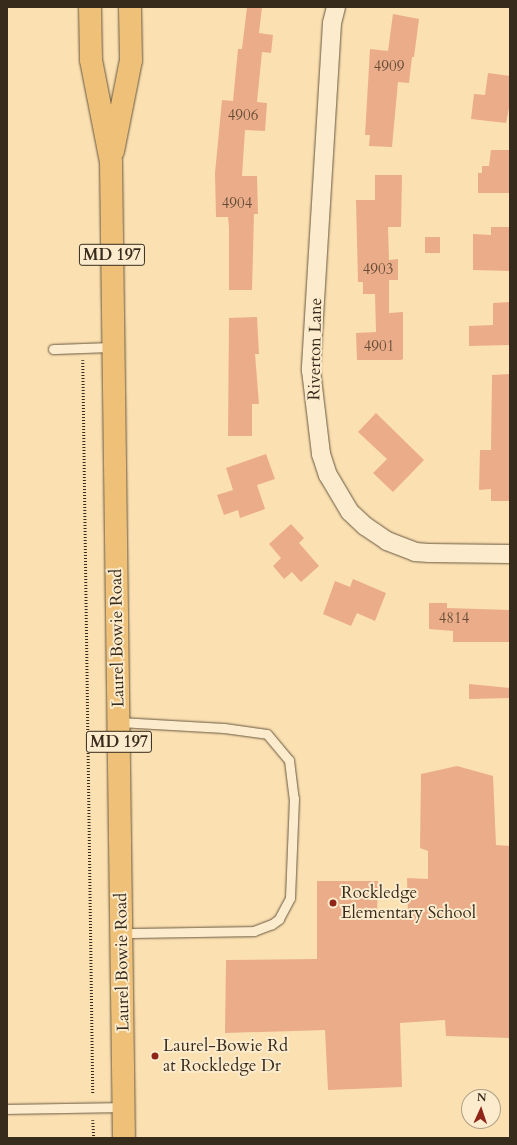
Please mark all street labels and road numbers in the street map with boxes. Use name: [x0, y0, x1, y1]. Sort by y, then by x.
road number: MD 197: [78, 241, 146, 269]
street label: Riverton Lane: [304, 297, 326, 401]
street label: Laurel Bowie Road: [106, 569, 128, 707]
road number: MD 197: [85, 728, 153, 756]
street label: Laurel Bowie Road: [111, 893, 133, 1031]

